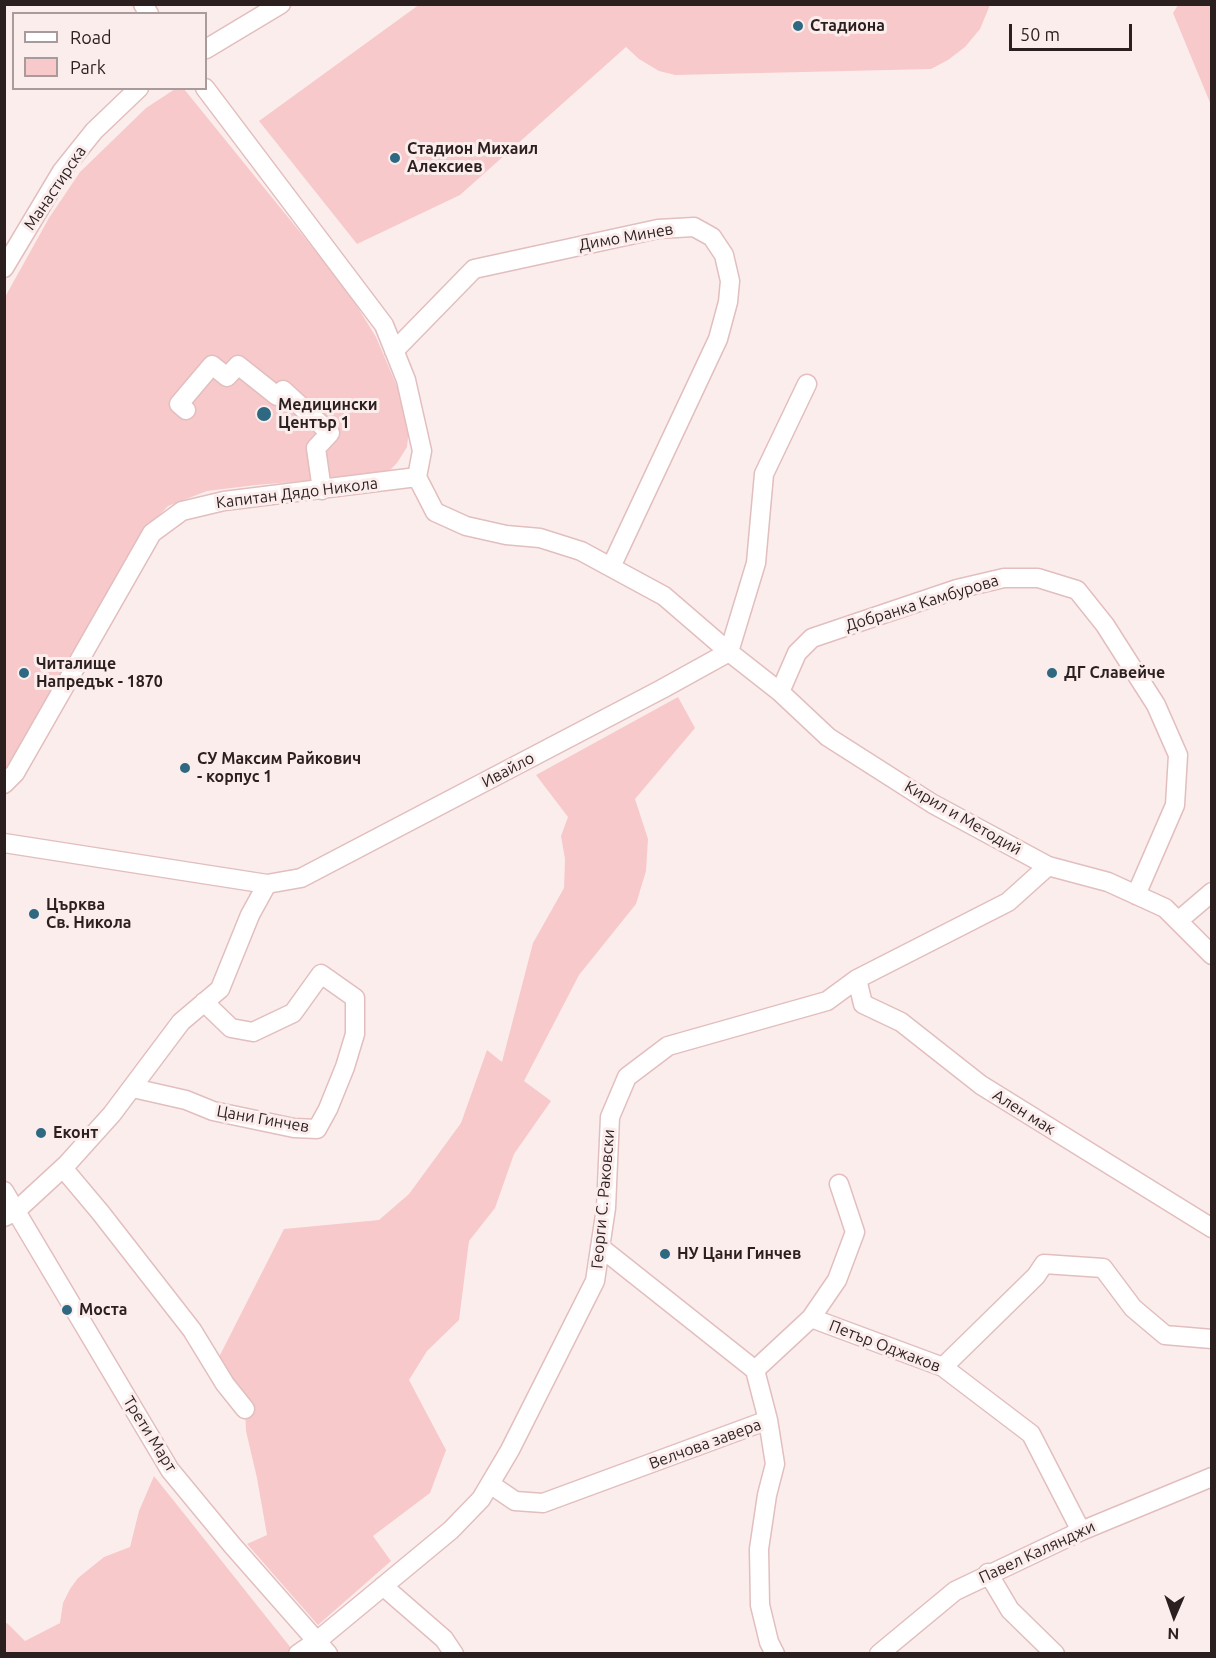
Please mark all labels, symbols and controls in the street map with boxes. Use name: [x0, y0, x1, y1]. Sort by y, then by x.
legend: [12, 12, 207, 90]
scale bar: [1012, 12, 1135, 50]
place label: Стадиона: [810, 16, 885, 36]
marker: Стадиона: [791, 19, 805, 33]
text: 50 m: [1020, 24, 1060, 44]
text: Road: [70, 27, 112, 47]
text: Park: [70, 57, 106, 77]
place label: Стадион Михаил Алексиев: [407, 139, 538, 177]
street label: Манастирска: [20, 142, 90, 234]
marker: Стадион Михаил Алексиев: [388, 151, 402, 165]
street label: Димо Минев: [577, 219, 675, 255]
place label: Медицински Център 1: [278, 395, 378, 433]
marker: Медицински Център 1: [255, 405, 273, 423]
street label: Капитан Дядо Никола: [215, 474, 379, 512]
street label: Добранка Камбурова: [843, 571, 1001, 635]
place label: Читалище Напредък - 1870: [36, 654, 163, 692]
place label: ДГ Славейче: [1064, 663, 1165, 683]
marker: Читалище Напредък - 1870: [17, 666, 31, 680]
marker: ДГ Славейче: [1045, 666, 1059, 680]
street label: Ивайло: [478, 748, 538, 792]
place label: СУ Максим Райкович - корпус 1: [197, 749, 361, 787]
marker: СУ Максим Райкович - корпус 1: [178, 761, 192, 775]
street label: Кирил и Методий: [901, 777, 1025, 859]
place label: Църква Св. Никола: [46, 895, 132, 933]
marker: Църква Св. Никола: [27, 907, 41, 921]
street label: Ален мак: [989, 1085, 1059, 1139]
street label: Цани Гинчев: [215, 1101, 311, 1137]
place label: Еконт: [53, 1123, 98, 1143]
marker: Еконт: [34, 1126, 48, 1140]
street label: Георги С. Раковски: [587, 1128, 619, 1270]
place label: НУ Цани Гинчев: [677, 1244, 801, 1264]
marker: НУ Цани Гинчев: [658, 1247, 672, 1261]
place label: Моста: [79, 1300, 128, 1320]
marker: Моста: [60, 1303, 74, 1317]
street label: Петър Оджаков: [827, 1316, 943, 1376]
street label: Трети Март: [119, 1393, 181, 1475]
street label: Велчова завера: [646, 1415, 764, 1473]
street label: Павел Калянджи: [976, 1517, 1098, 1587]
north arrow: [1144, 1586, 1204, 1646]
text: N: [1167, 1625, 1180, 1643]

